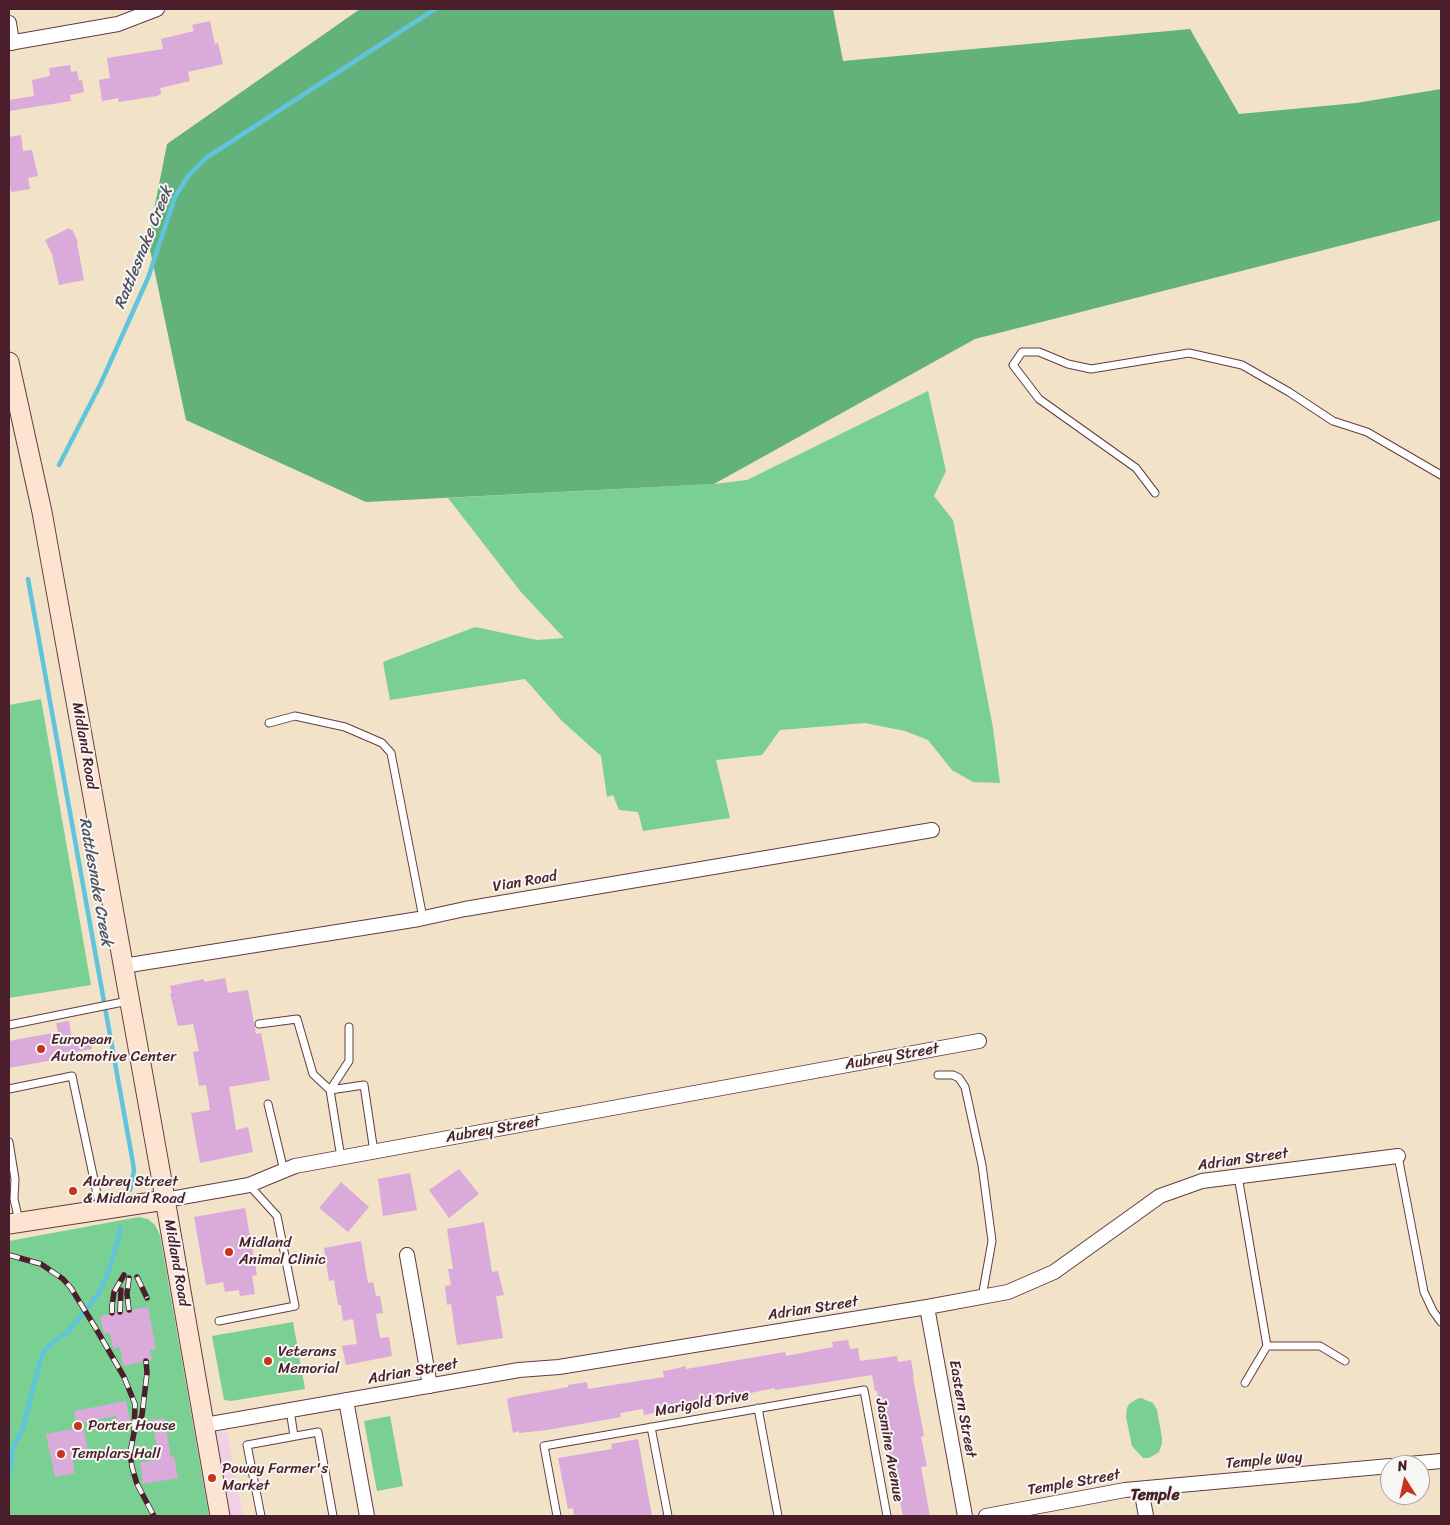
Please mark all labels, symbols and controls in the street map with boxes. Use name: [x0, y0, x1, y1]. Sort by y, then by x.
water label: Rattlesnake Creek: [111, 184, 177, 312]
street label: Midland Road: [67, 701, 101, 791]
water label: Rattlesnake Creek: [74, 816, 116, 948]
street label: Vian Road: [492, 868, 558, 896]
place label: European Automotive Center: [51, 1031, 176, 1066]
street label: Aubrey Street: [844, 1040, 940, 1074]
marker: European Automotive Center: [35, 1043, 47, 1055]
street label: Aubrey Street: [445, 1113, 541, 1147]
street label: Adrian Street: [1197, 1145, 1289, 1175]
place label: Aubrey Street & Midland Road: [83, 1173, 185, 1208]
marker: Aubrey Street & Midland Road: [67, 1185, 79, 1197]
street label: Midland Road: [159, 1218, 193, 1308]
place label: Midland Animal Clinic: [239, 1234, 326, 1269]
marker: Midland Animal Clinic: [223, 1246, 235, 1258]
street label: Adrian Street: [767, 1293, 859, 1325]
place label: Veterans Memorial: [278, 1343, 339, 1378]
marker: Veterans Memorial: [262, 1355, 274, 1367]
street label: Adrian Street: [367, 1355, 459, 1389]
street label: Eastern Street: [945, 1359, 979, 1459]
street label: Marigold Drive: [654, 1387, 750, 1421]
street label: Jasmine Avenue: [871, 1397, 907, 1503]
place label: Porter House: [88, 1417, 176, 1435]
marker: Porter House: [72, 1420, 84, 1432]
place label: Templars Hall: [71, 1445, 161, 1463]
marker: Templars Hall: [55, 1448, 67, 1460]
street label: Temple Way: [1225, 1449, 1303, 1473]
text: N: [1396, 1453, 1409, 1479]
north arrow: [1380, 1455, 1430, 1505]
place label: Poway Farmer's Market: [222, 1460, 328, 1495]
street label: Temple Street: [1026, 1466, 1122, 1500]
marker: Poway Farmer's Market: [206, 1472, 218, 1484]
district label: Temple: [1130, 1486, 1180, 1506]

